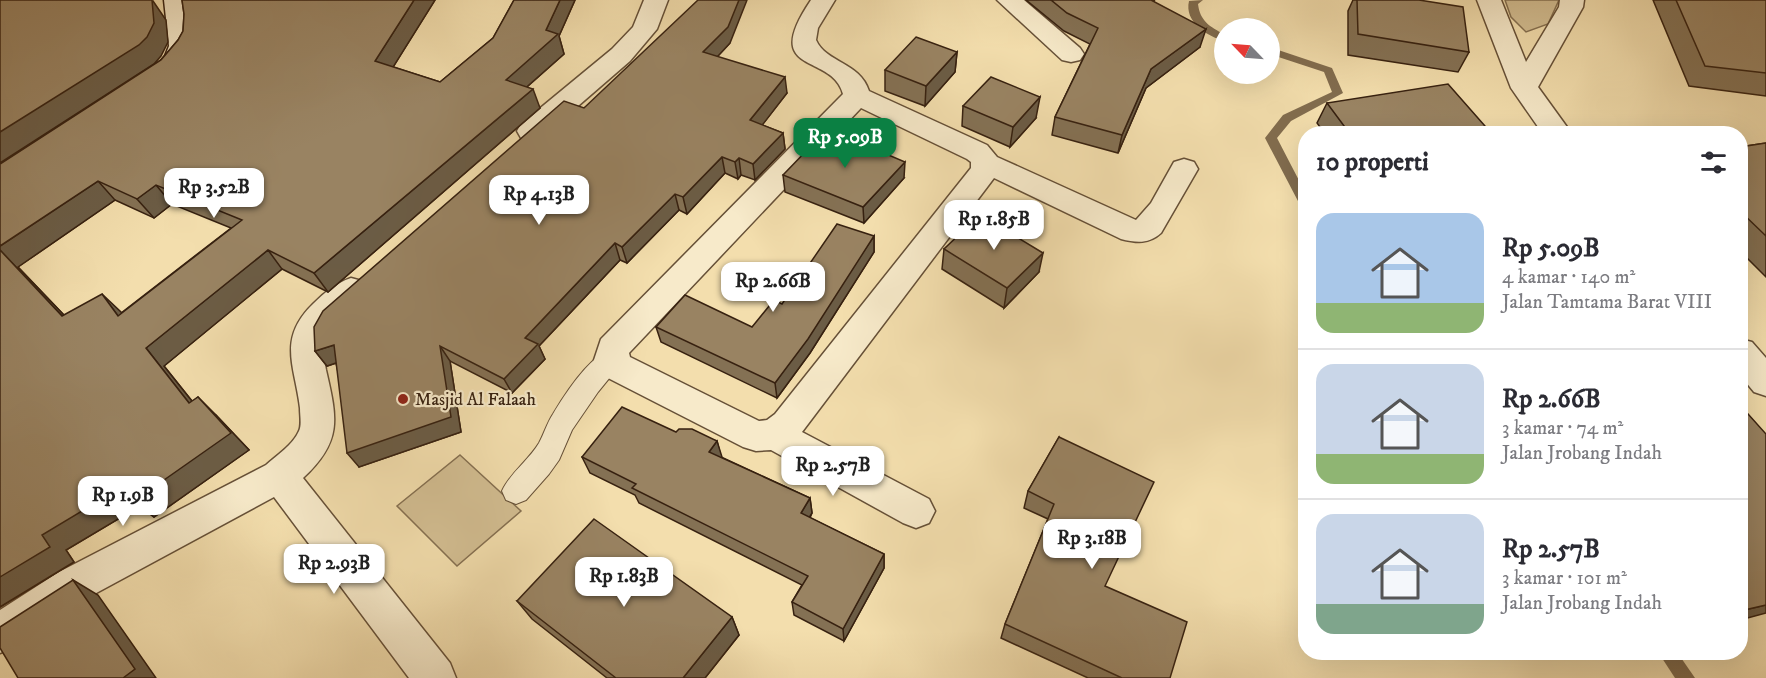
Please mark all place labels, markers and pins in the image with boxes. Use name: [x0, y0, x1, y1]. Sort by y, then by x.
pin: Rp 5.09B: [783, 118, 907, 169]
pin: Rp 3.52B: [152, 168, 276, 219]
pin: Rp 4.13B: [477, 175, 601, 226]
pin: Rp 1.85B: [932, 200, 1056, 251]
pin: Rp 2.66B: [711, 262, 835, 313]
place label: Masjid Al Falaah: [415, 389, 536, 411]
marker: Masjid Al Falaah: [396, 392, 410, 406]
pin: Rp 2.57B: [771, 446, 895, 497]
pin: Rp 1.9B: [68, 476, 178, 527]
pin: Rp 3.18B: [1030, 519, 1154, 570]
pin: Rp 2.93B: [272, 544, 396, 595]
pin: Rp 1.83B: [562, 557, 686, 608]

